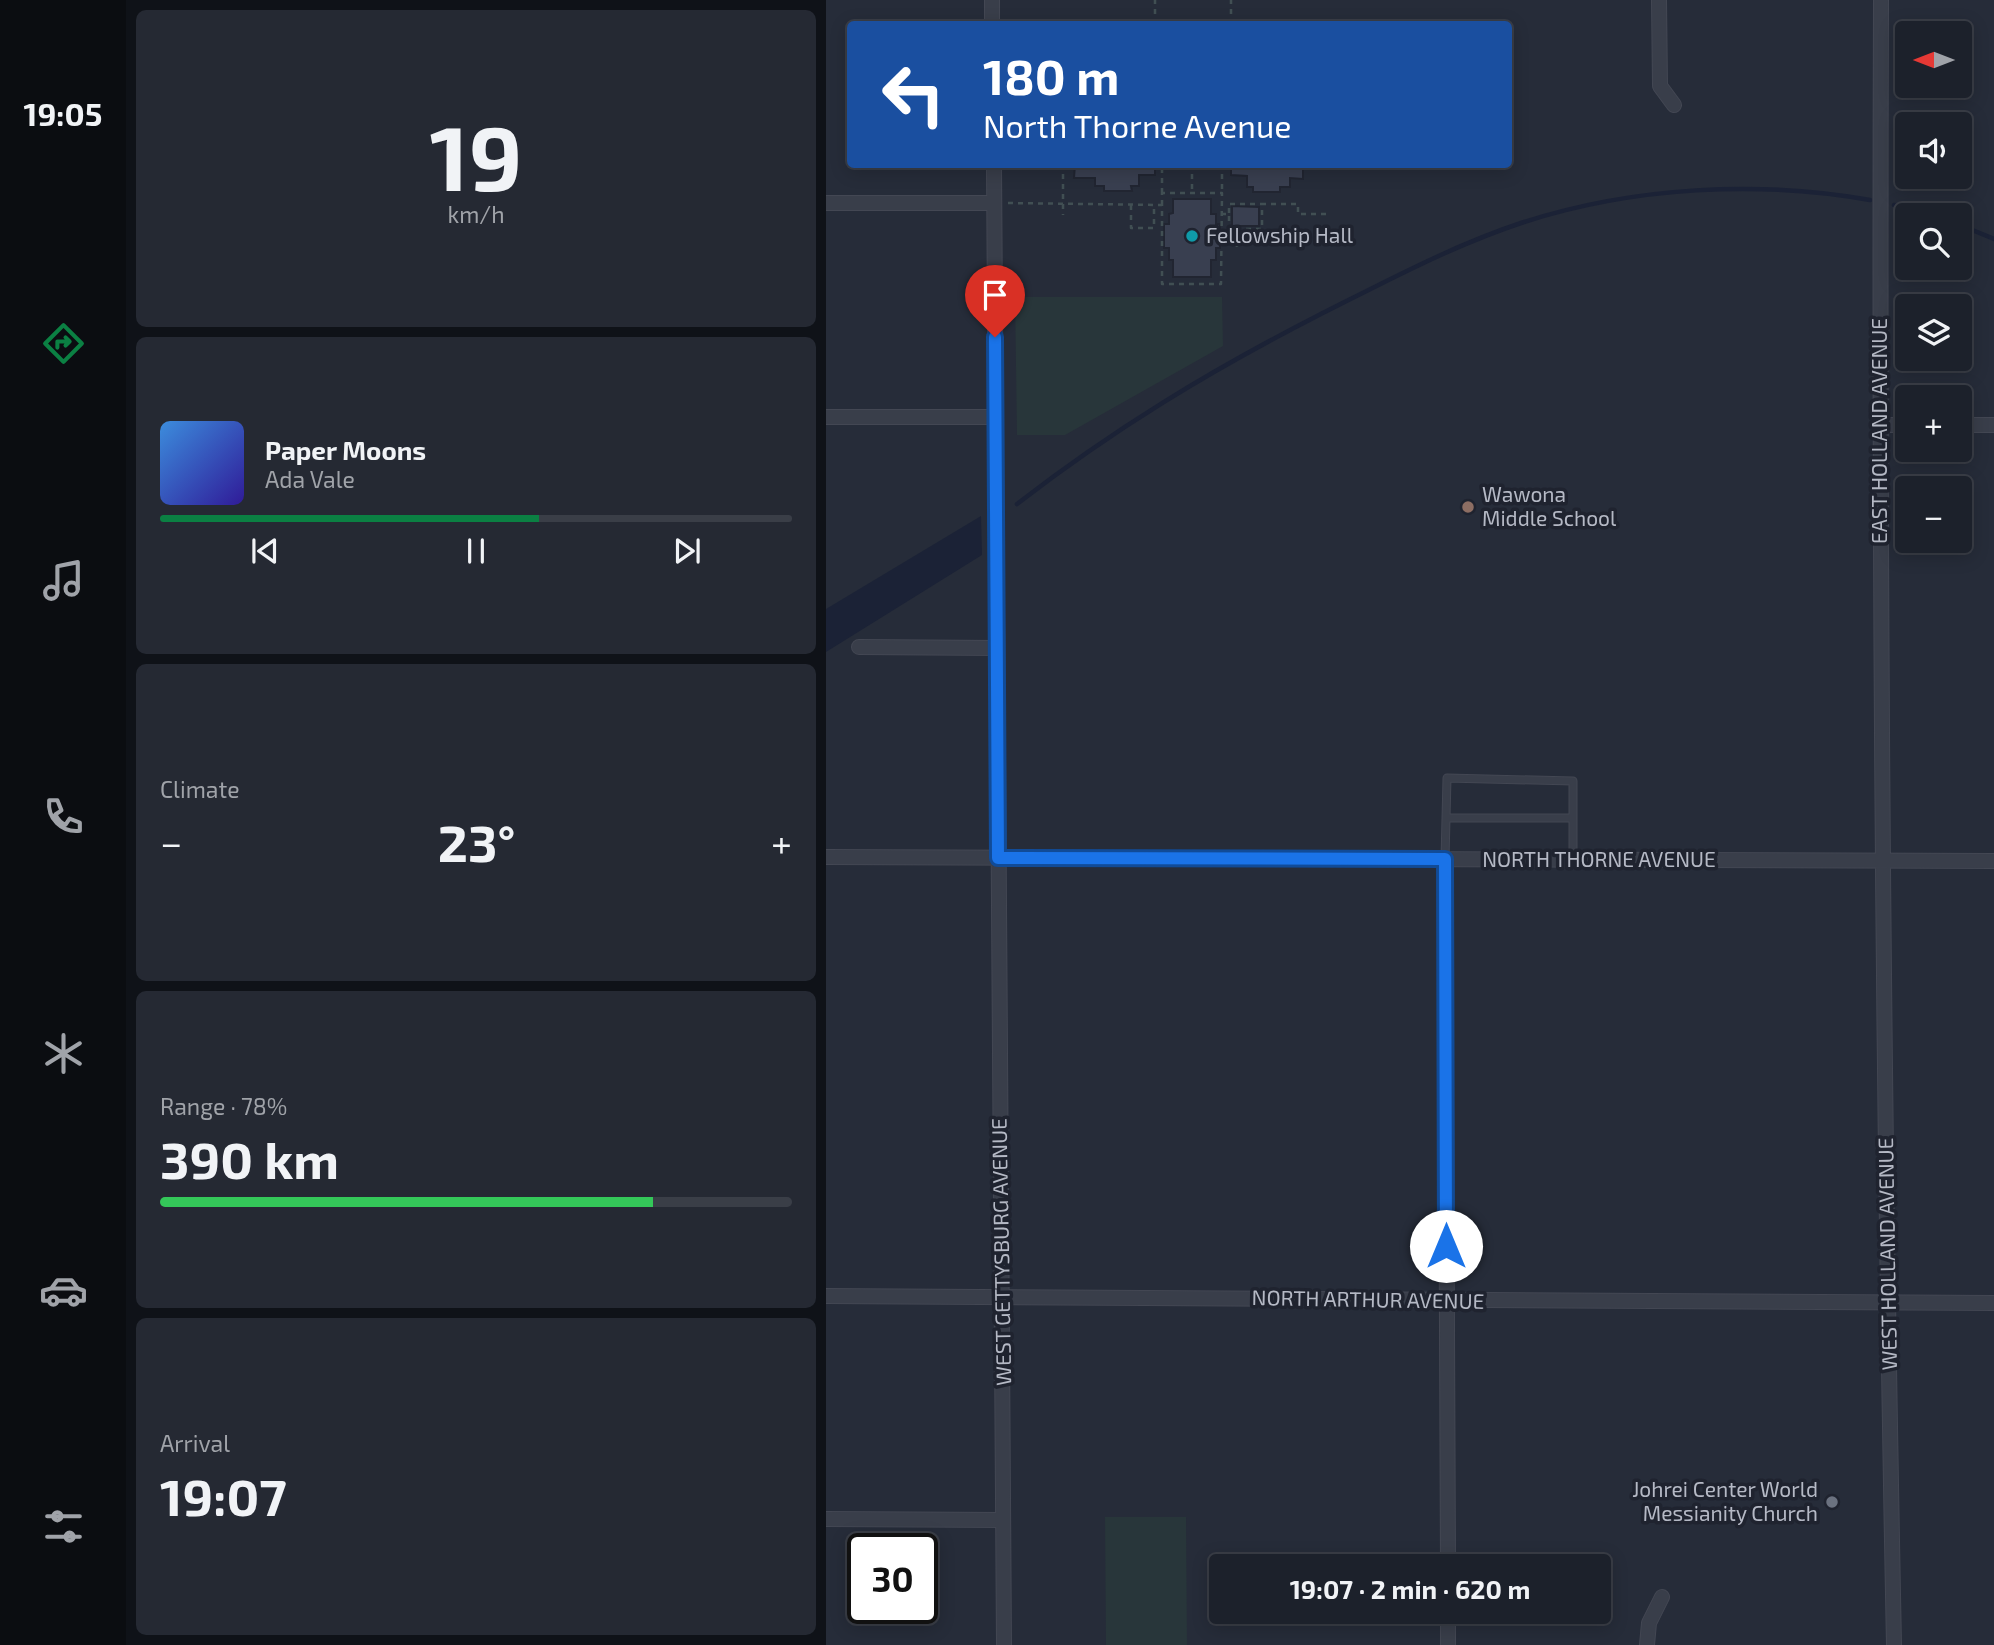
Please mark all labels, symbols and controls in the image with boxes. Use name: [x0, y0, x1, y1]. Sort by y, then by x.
north arrow: [1895, 21, 1972, 98]
map controls: [1895, 21, 1972, 553]
text: 180 m: [983, 46, 1119, 105]
icon: left: [868, 49, 959, 140]
text: 19:05: [24, 94, 102, 132]
text: 19: [429, 100, 523, 209]
text: North Thorne Avenue: [983, 106, 1291, 144]
button: sound: [1895, 112, 1972, 189]
text: km/h: [447, 200, 505, 228]
button: search: [1895, 203, 1972, 280]
place label: Fellowship Hall: [1206, 222, 1354, 247]
marker: Fellowship Hall: [1184, 228, 1200, 244]
pin: [965, 265, 1025, 337]
icon: arrive: [976, 276, 1014, 314]
button: layers: [1895, 294, 1972, 371]
street label: EAST HOLLAND AVENUE: [1866, 318, 1891, 544]
icon: directions: [39, 319, 88, 368]
button: +: [1895, 385, 1972, 462]
text: Paper Moons: [265, 434, 426, 465]
text: Ada Vale: [265, 465, 355, 493]
button: −: [1895, 476, 1972, 553]
place label: Wawona Middle School: [1482, 481, 1617, 530]
marker: Wawona Middle School: [1460, 499, 1476, 515]
icon: previous: [246, 532, 284, 570]
icon: pause: [457, 532, 495, 570]
icon: next: [668, 532, 706, 570]
icon: music: [39, 556, 88, 605]
text: Climate: [160, 775, 240, 803]
icon: phone: [39, 792, 88, 841]
text: 23°: [438, 810, 515, 872]
text: −: [160, 819, 182, 865]
text: +: [771, 819, 792, 865]
street label: NORTH THORNE AVENUE: [1482, 846, 1716, 871]
icon: climate: [39, 1029, 88, 1078]
text: Range · 78%: [160, 1092, 287, 1120]
street label: WEST GETTYSBURG AVENUE: [986, 1118, 1015, 1386]
text: 390 km: [160, 1127, 339, 1189]
street label: WEST HOLLAND AVENUE: [1872, 1137, 1901, 1371]
position arrow: [1409, 1209, 1483, 1283]
icon: car: [39, 1266, 88, 1315]
street label: NORTH ARTHUR AVENUE: [1252, 1284, 1485, 1313]
text: Arrival: [160, 1429, 230, 1457]
text: 19:07: [160, 1464, 287, 1526]
place label: Johrei Center World Messianity Church: [1632, 1476, 1818, 1525]
marker: Johrei Center World Messianity Church: [1824, 1494, 1840, 1510]
icon: filters: [39, 1502, 88, 1551]
speed limit sign: 30: [847, 1533, 938, 1624]
text: 19:07 · 2 min · 620 m: [1290, 1573, 1530, 1604]

